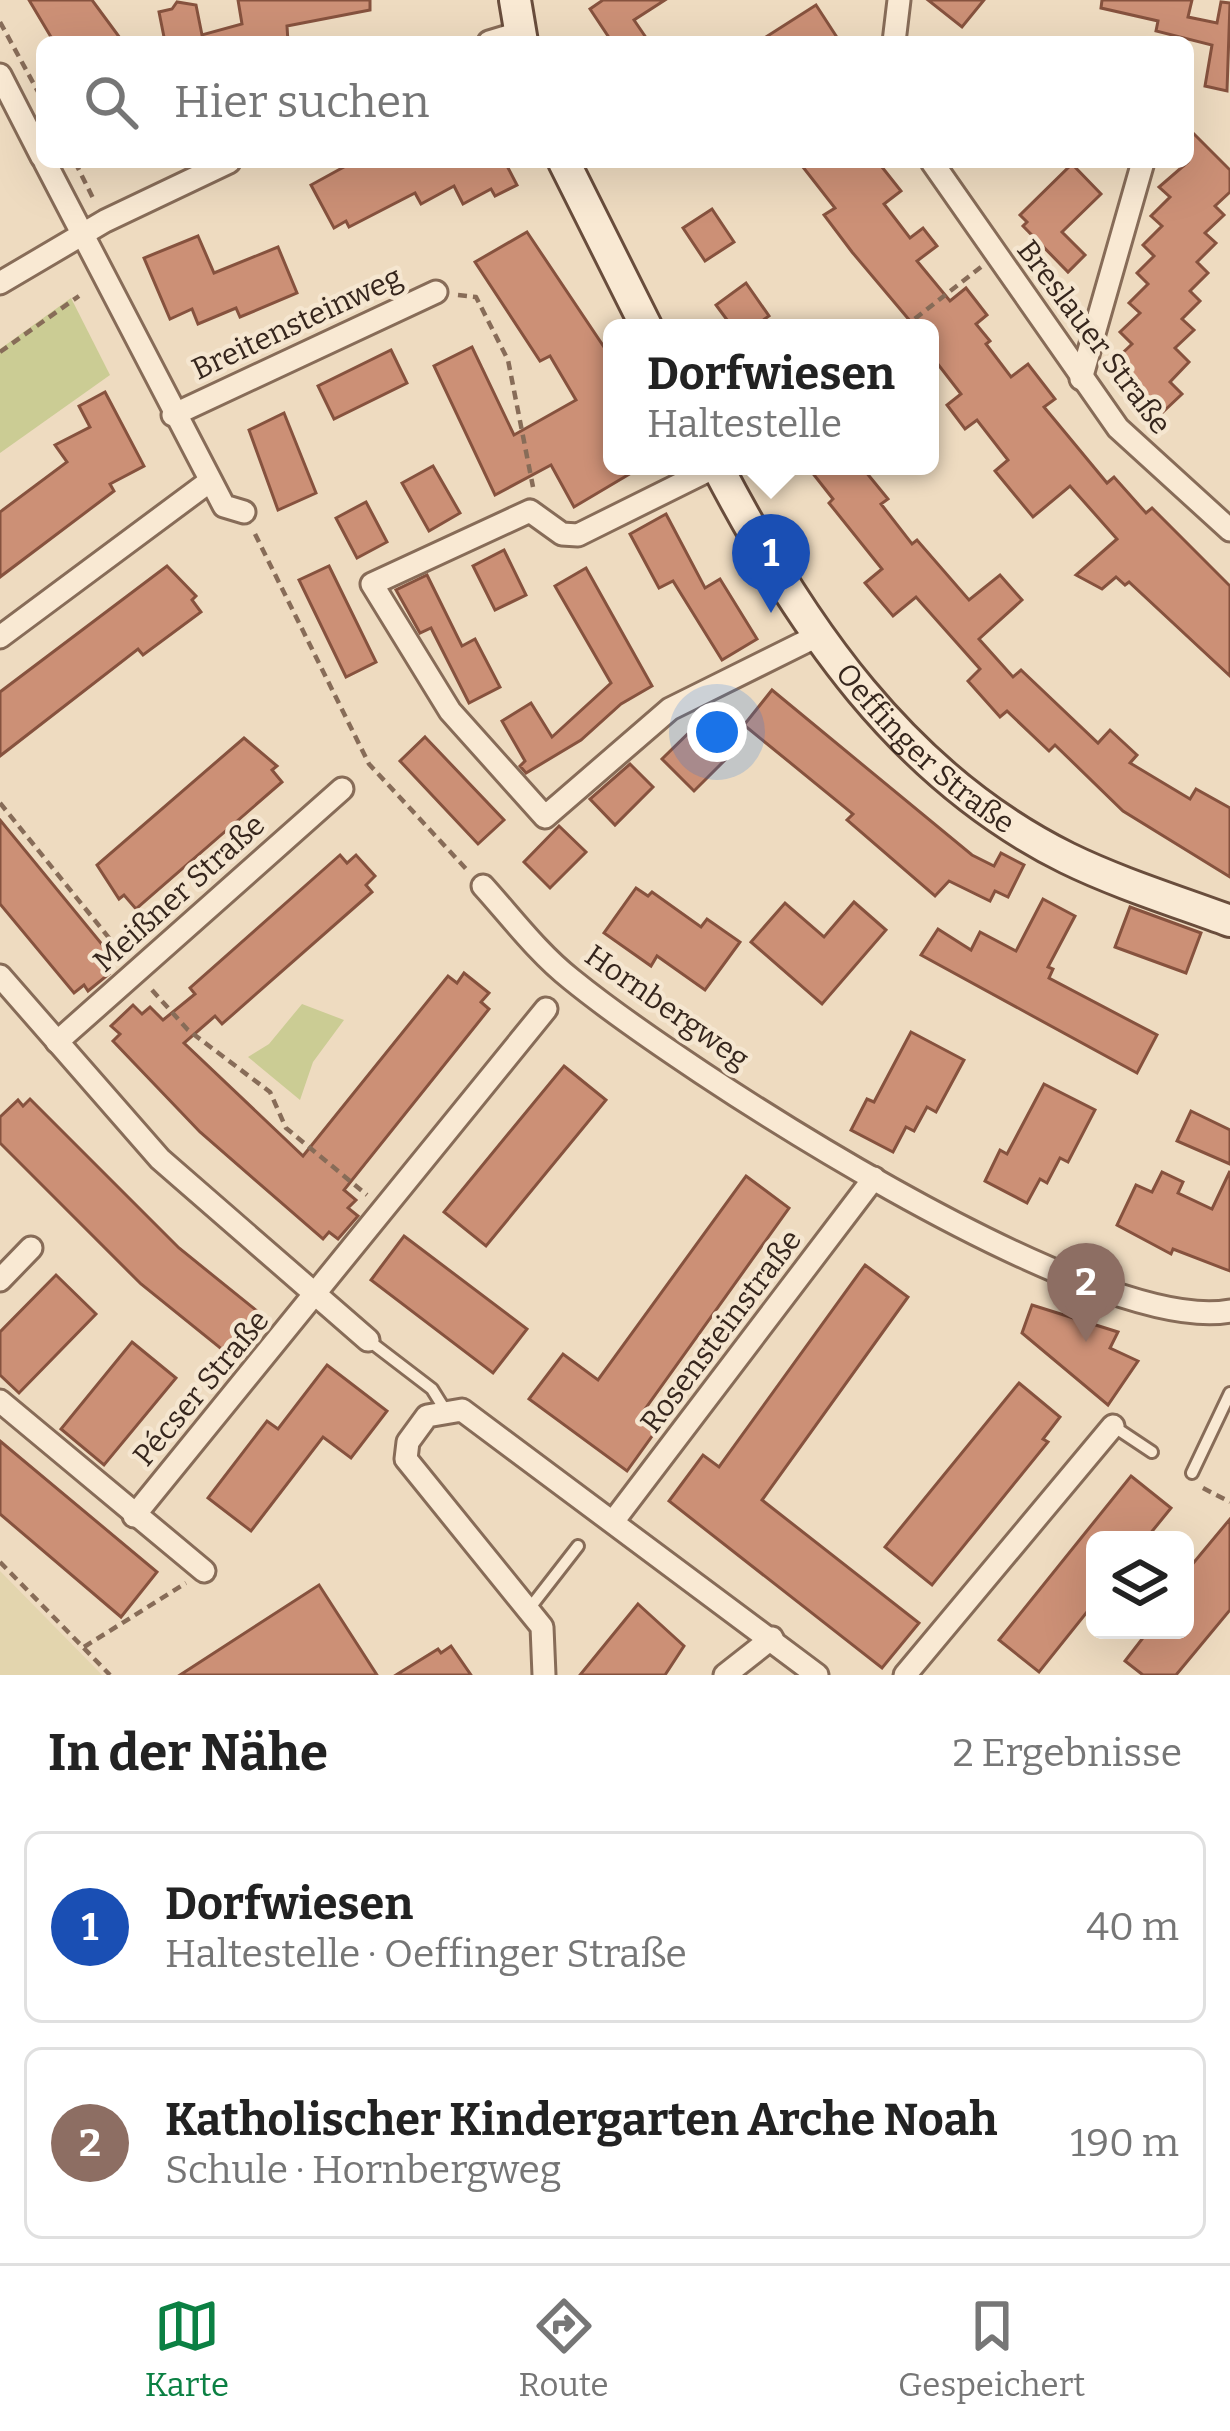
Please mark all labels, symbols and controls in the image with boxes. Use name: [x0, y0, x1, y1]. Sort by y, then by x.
search box: [36, 36, 1194, 168]
icon: search: [78, 69, 144, 135]
text: Hier suchen: [174, 75, 430, 129]
street label: Breslauer Straße: [1009, 233, 1179, 441]
street label: Breitensteinweg: [186, 259, 408, 387]
popup: [603, 319, 939, 475]
text: Dorfwiesen: [647, 347, 895, 401]
text: Haltestelle: [647, 401, 842, 447]
pin: 1: [732, 514, 810, 613]
street label: Oeffinger Straße: [828, 656, 1021, 841]
your location: [687, 702, 747, 762]
street label: Meißner Straße: [86, 807, 272, 979]
street label: Hornbergweg: [578, 937, 756, 1077]
street label: Rosensteinstraße: [633, 1222, 809, 1440]
pin: 2: [1047, 1243, 1125, 1342]
street label: Pécser Straße: [125, 1303, 277, 1473]
map controls: [1086, 1531, 1194, 1639]
button: layers: [1086, 1531, 1194, 1639]
text: In der Nähe: [48, 1722, 328, 1784]
text: 2 Ergebnisse: [953, 1730, 1182, 1776]
text: Dorfwiesen: [165, 1877, 413, 1931]
text: 1: [82, 1904, 98, 1950]
text: 40 m: [1086, 1904, 1179, 1950]
text: Haltestelle · Oeffinger Straße: [165, 1931, 687, 1977]
text: Katholischer Kindergarten Arche Noah: [165, 2093, 998, 2147]
text: 2: [79, 2120, 101, 2166]
text: 190 m: [1070, 2120, 1179, 2166]
text: Schule · Hornbergweg: [165, 2147, 562, 2193]
tab: Karte: [145, 2293, 229, 2405]
tab: Route: [519, 2293, 609, 2405]
tab: Gespeichert: [898, 2293, 1085, 2405]

